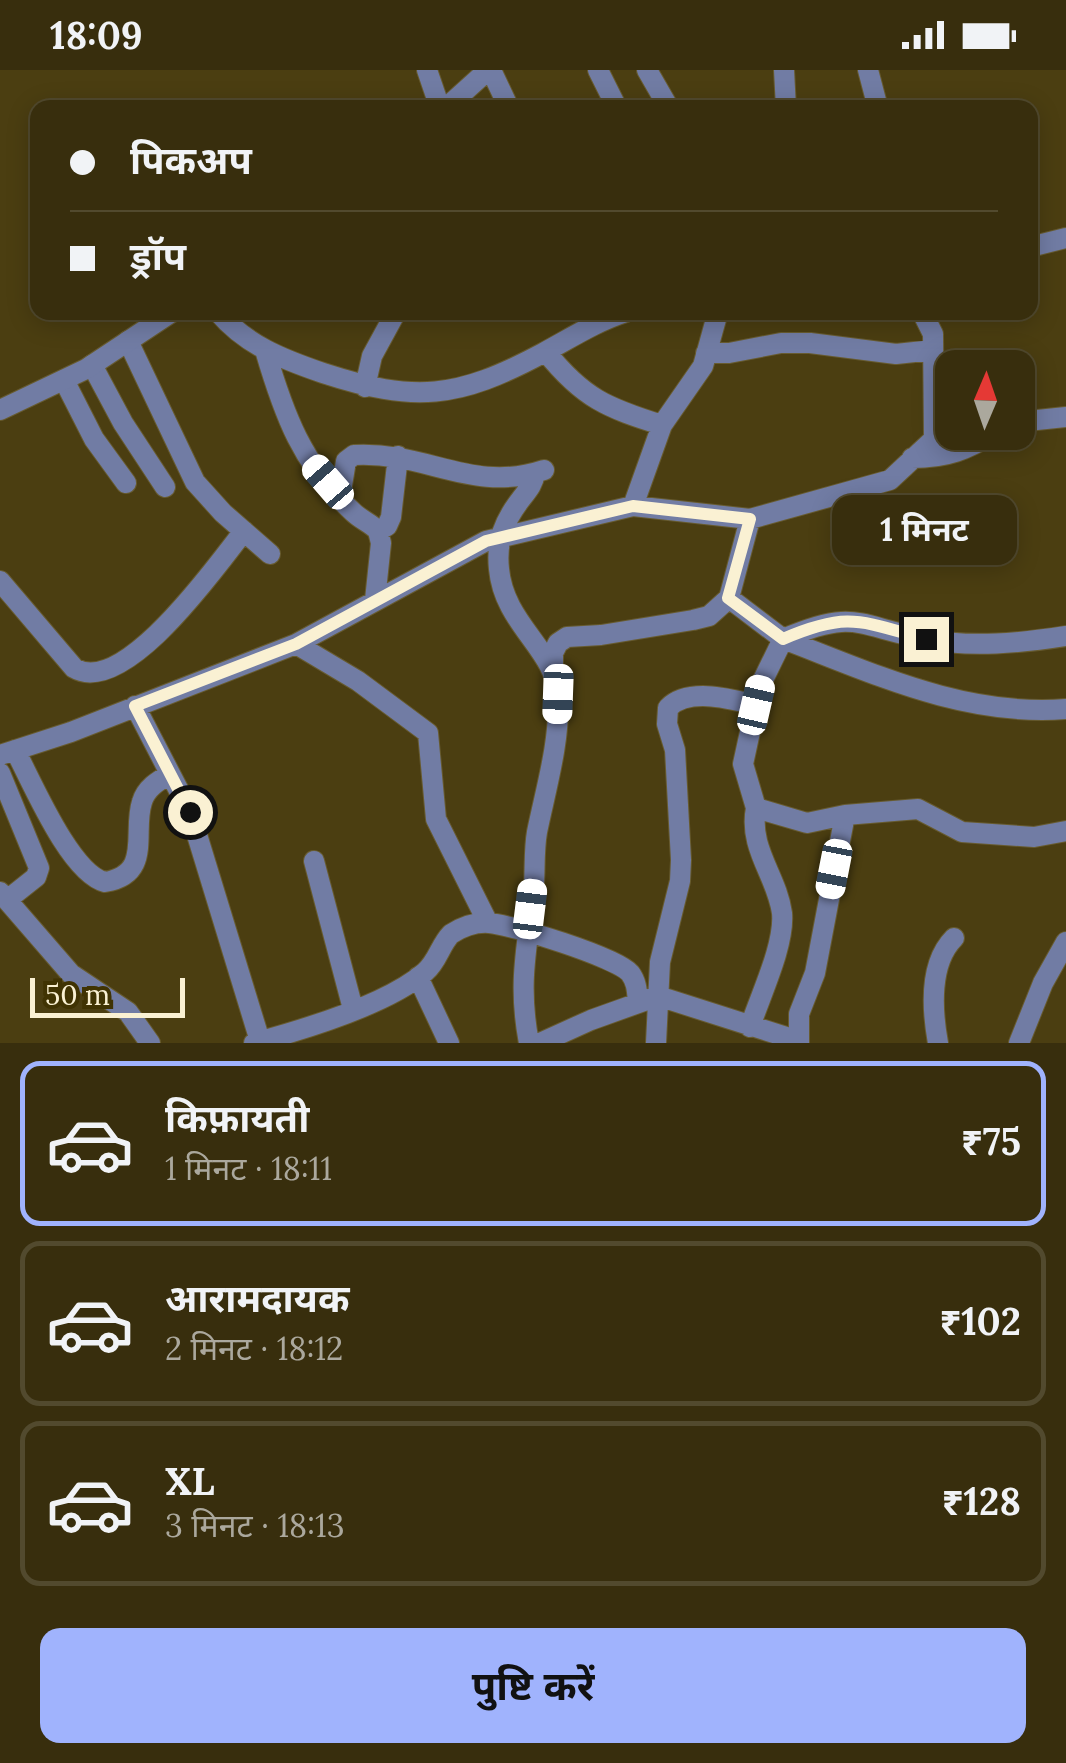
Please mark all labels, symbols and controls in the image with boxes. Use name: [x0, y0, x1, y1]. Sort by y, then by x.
text: 18:09: [50, 11, 143, 59]
text: पिकअप: [130, 136, 252, 184]
text: ड्रॉप: [130, 232, 186, 280]
north arrow: [935, 350, 1035, 450]
map controls: [935, 350, 1035, 450]
car: [297, 450, 359, 514]
callout: 1 मिनट: [834, 494, 1018, 564]
text: 1 मिनट: [880, 509, 969, 550]
route end: [904, 617, 949, 662]
car: [542, 663, 574, 725]
car: [735, 672, 777, 738]
route start: [168, 790, 213, 835]
car: [814, 837, 854, 901]
car: [511, 877, 549, 941]
scale bar: [30, 973, 185, 1018]
text: 50 m: [45, 977, 110, 1013]
text: किफ़ायती: [165, 1094, 309, 1142]
icon: car: [45, 1099, 135, 1189]
text: ₹75: [961, 1117, 1021, 1165]
text: 1 मिनट · 18:11: [165, 1148, 332, 1189]
text: आरामदायक: [165, 1274, 349, 1322]
icon: car: [45, 1279, 135, 1369]
text: ₹102: [939, 1297, 1021, 1345]
text: 2 मिनट · 18:12: [165, 1328, 343, 1369]
text: XL: [165, 1457, 215, 1505]
icon: car: [45, 1459, 135, 1549]
text: ₹128: [942, 1477, 1021, 1525]
text: 3 मिनट · 18:13: [165, 1505, 345, 1546]
button: पुष्टि करें: [40, 1628, 1026, 1743]

